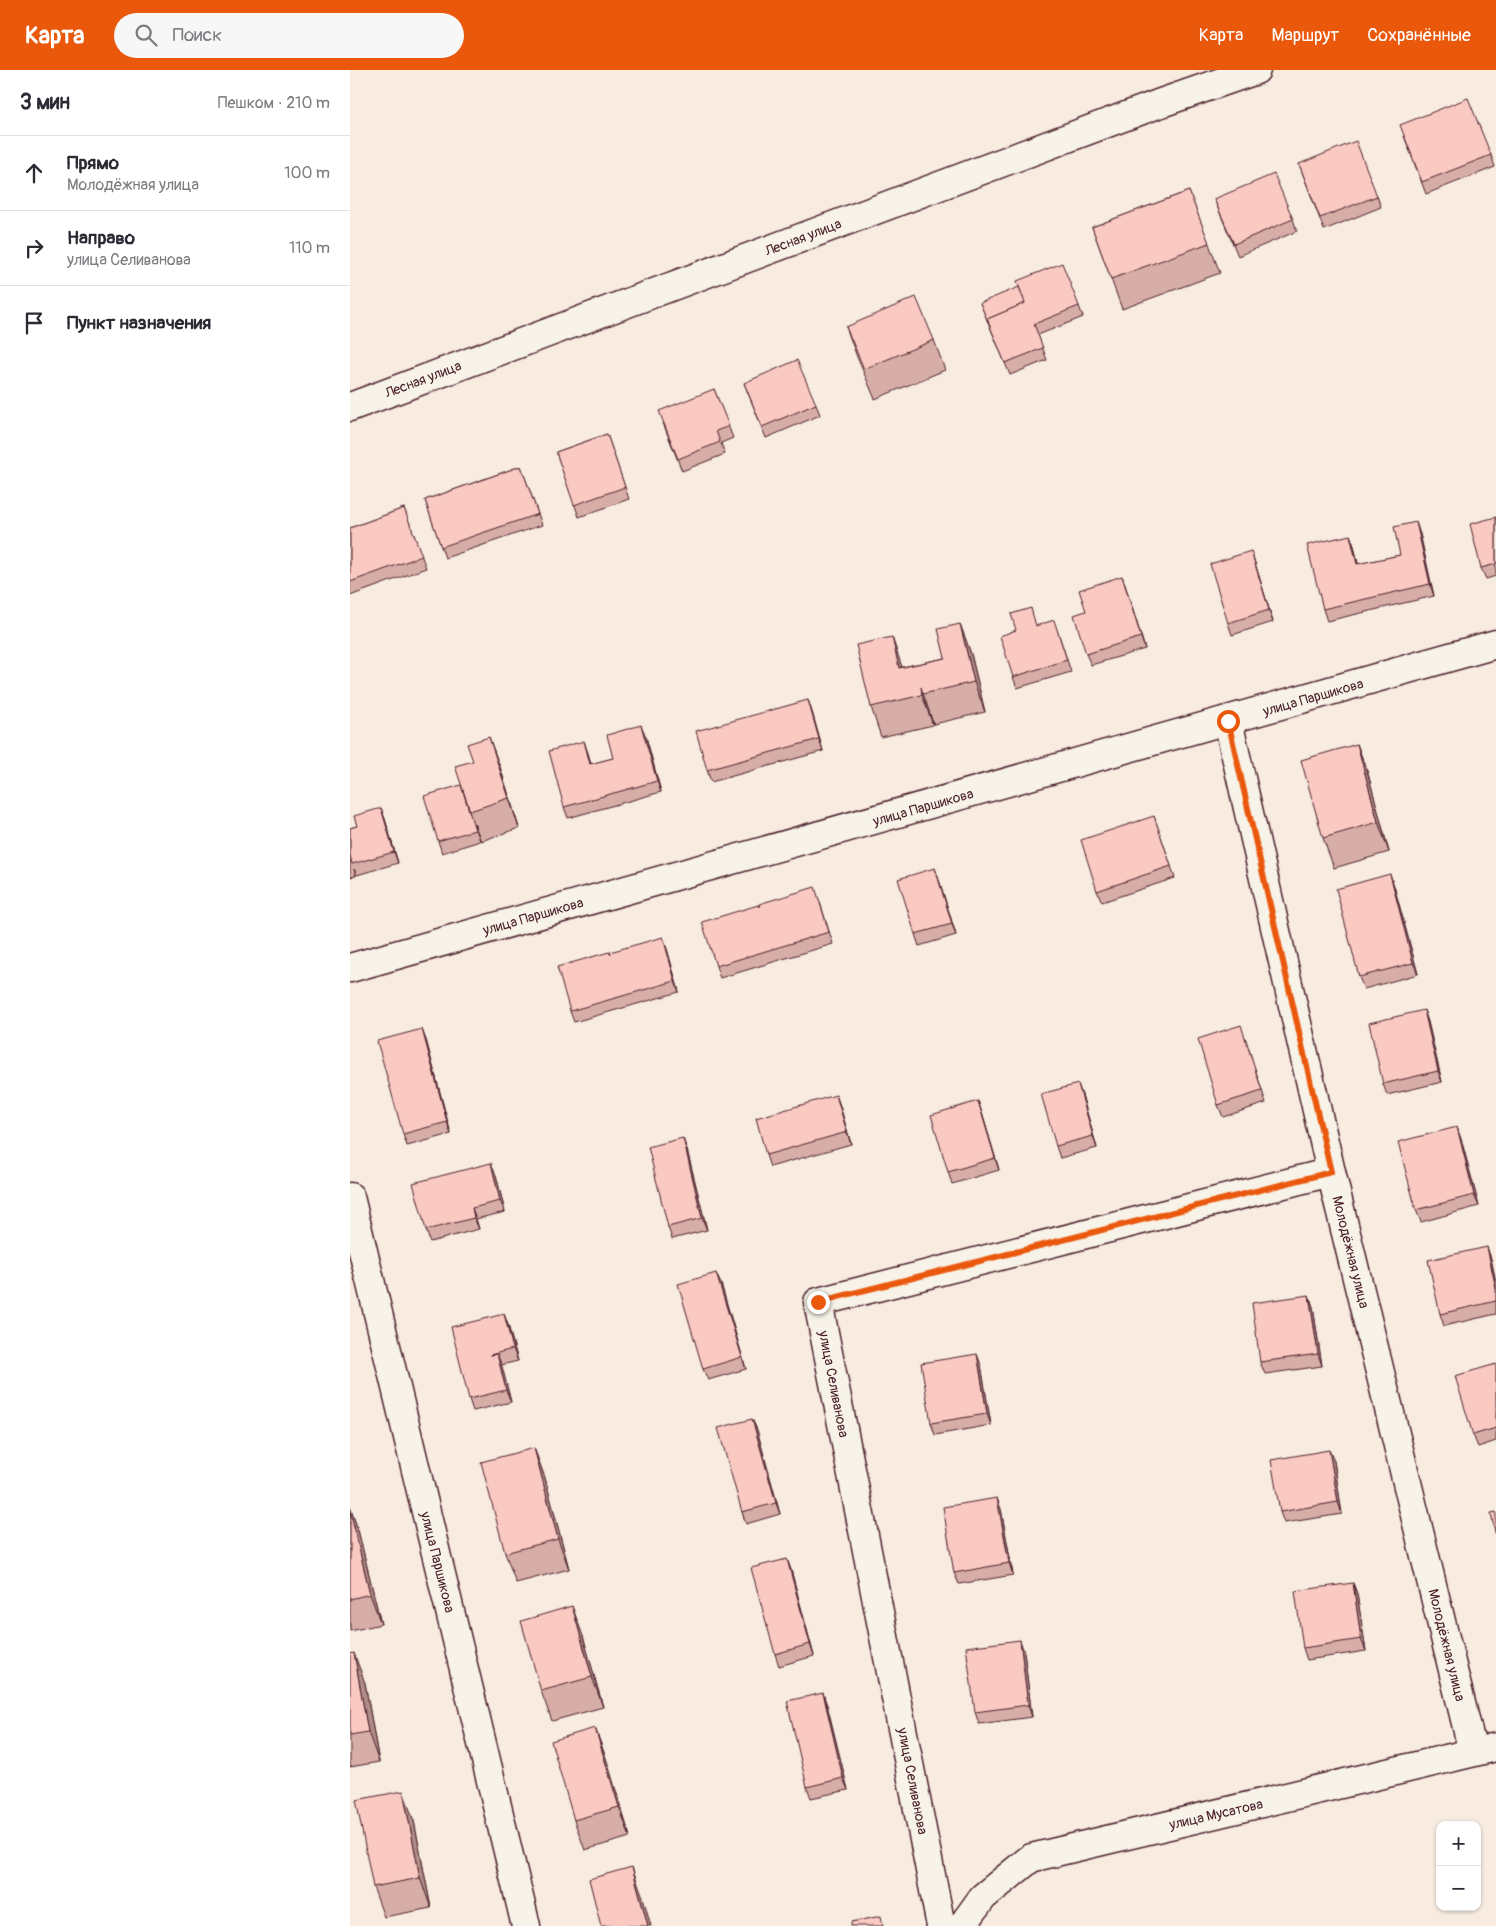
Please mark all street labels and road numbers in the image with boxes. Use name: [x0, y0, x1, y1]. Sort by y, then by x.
street label: Лесная улица: [762, 215, 844, 260]
street label: Лесная улица: [382, 357, 464, 402]
street label: улица Паршикова: [1260, 675, 1365, 720]
street label: улица Паршикова: [870, 785, 975, 830]
street label: улица Паршикова: [480, 894, 585, 939]
street label: Молодёжная улица: [1328, 1194, 1373, 1310]
street label: улица Селиванова: [815, 1328, 852, 1439]
street label: улица Паршикова: [416, 1509, 458, 1614]
street label: Молодёжная улица: [1424, 1587, 1469, 1703]
street label: улица Селиванова: [894, 1725, 931, 1836]
street label: улица Мусатова: [1167, 1795, 1265, 1834]

